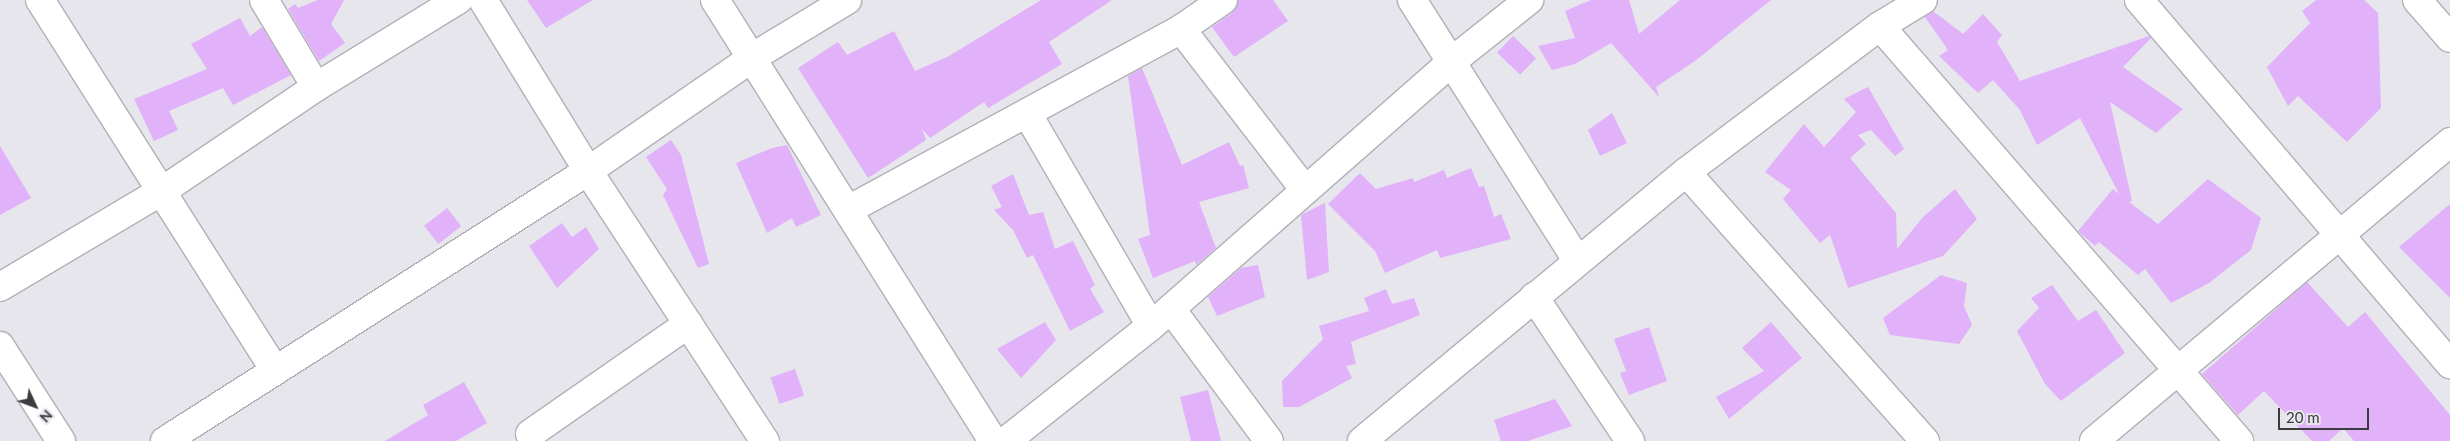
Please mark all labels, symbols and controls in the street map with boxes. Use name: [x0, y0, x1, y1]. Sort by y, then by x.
north arrow: [10, 381, 60, 431]
scale bar: [2280, 398, 2371, 430]
text: N: [36, 407, 56, 426]
text: 20 m: [2286, 408, 2320, 426]

